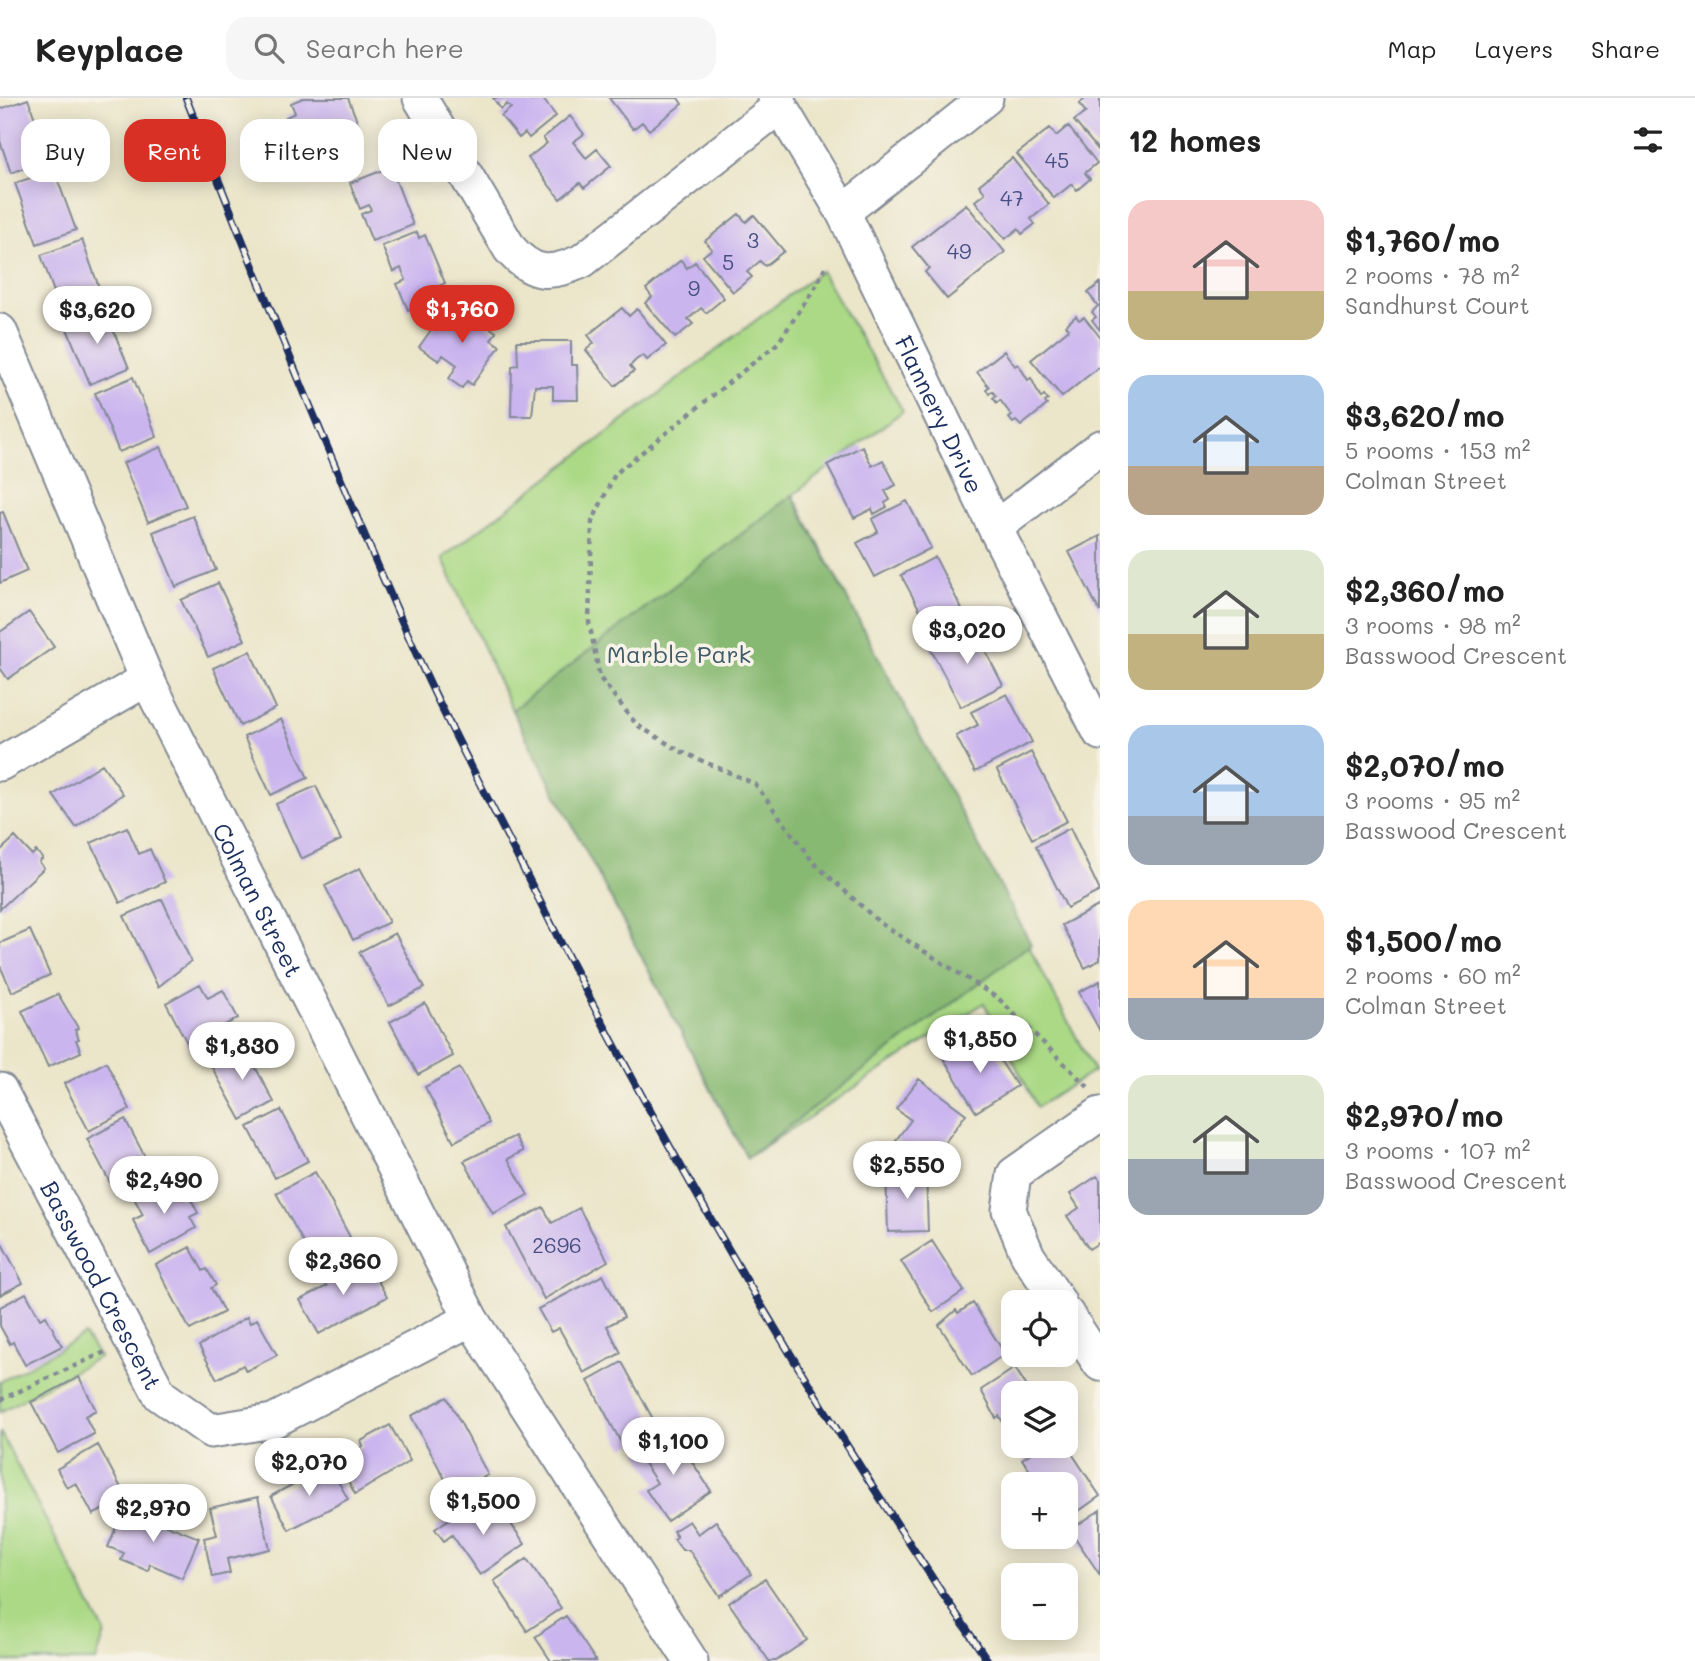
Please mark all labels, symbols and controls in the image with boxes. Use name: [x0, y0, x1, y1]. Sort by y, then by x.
search box: [226, 17, 716, 80]
text: Keyplace: [35, 27, 184, 70]
icon: search: [250, 29, 288, 67]
text: Search here: [306, 31, 464, 65]
text: Map: [1388, 33, 1436, 64]
text: Layers: [1474, 33, 1553, 64]
text: Share: [1591, 33, 1660, 64]
chip: Buy: [21, 119, 110, 182]
chip: Rent: [124, 119, 226, 182]
chip: Filters: [240, 119, 364, 182]
chip: New: [378, 119, 477, 182]
text: 12 homes: [1128, 120, 1261, 160]
icon: filters: [1629, 121, 1667, 159]
house number: 45: [1045, 146, 1069, 173]
house number: 47: [1000, 184, 1024, 211]
text: $1,760/mo: [1345, 220, 1500, 260]
house number: 3: [747, 226, 759, 253]
icon: home: [1184, 228, 1268, 312]
house number: 49: [947, 237, 971, 264]
house number: 5: [722, 248, 734, 275]
text: 2 rooms · 78 m²: [1345, 260, 1519, 290]
house number: 9: [688, 274, 700, 301]
pin: $3,620: [40, 286, 154, 346]
pin: $1,760: [405, 286, 519, 345]
text: Sandhurst Court: [1345, 290, 1530, 320]
text: $1,760: [426, 293, 498, 323]
text: $3,620: [59, 294, 135, 324]
street label: Flannery Drive: [889, 330, 991, 498]
text: $3,620/mo: [1345, 395, 1505, 435]
icon: home: [1184, 403, 1268, 487]
text: 5 rooms · 153 m²: [1345, 435, 1530, 465]
text: Colman Street: [1345, 465, 1507, 495]
text: $2,360/mo: [1345, 570, 1505, 610]
icon: home: [1184, 578, 1268, 662]
pin: $3,020: [910, 606, 1024, 666]
text: 3 rooms · 98 m²: [1345, 610, 1521, 640]
text: $3,020: [928, 614, 1006, 644]
park label: Marble Park: [607, 638, 751, 669]
text: Basswood Crescent: [1345, 640, 1567, 670]
text: $2,070/mo: [1345, 745, 1504, 785]
icon: home: [1184, 753, 1268, 837]
text: 3 rooms · 95 m²: [1345, 785, 1520, 815]
text: Basswood Crescent: [1345, 815, 1567, 845]
street label: Colman Street: [207, 817, 311, 982]
text: $1,500/mo: [1345, 920, 1502, 960]
icon: home: [1184, 928, 1268, 1012]
text: 2 rooms · 60 m²: [1345, 960, 1521, 990]
text: Colman Street: [1345, 990, 1507, 1020]
pin: $1,850: [923, 1016, 1037, 1075]
pin: $1,830: [185, 1023, 299, 1082]
text: $1,850: [943, 1023, 1017, 1053]
text: $1,830: [205, 1030, 279, 1060]
text: $2,970/mo: [1345, 1095, 1503, 1135]
icon: home: [1184, 1103, 1268, 1187]
text: 3 rooms · 107 m²: [1345, 1135, 1531, 1165]
pin: $2,550: [850, 1142, 964, 1201]
text: $2,550: [869, 1149, 945, 1179]
pin: $2,490: [107, 1156, 221, 1216]
text: $2,490: [125, 1164, 203, 1194]
text: Basswood Crescent: [1345, 1165, 1567, 1195]
street label: Basswood Crescent: [35, 1175, 170, 1395]
house number: 2696: [532, 1231, 582, 1258]
pin: $2,360: [286, 1238, 400, 1297]
text: $2,360: [305, 1245, 381, 1275]
map controls: [1001, 1290, 1078, 1640]
button: locate: [1001, 1290, 1078, 1367]
button: layers: [1001, 1381, 1078, 1458]
pin: $1,100: [616, 1418, 730, 1477]
text: $1,100: [637, 1425, 709, 1455]
pin: $2,070: [252, 1438, 366, 1498]
text: $2,070: [271, 1446, 347, 1476]
button: +: [1001, 1472, 1078, 1549]
pin: $1,500: [426, 1478, 540, 1537]
pin: $2,970: [96, 1484, 210, 1544]
text: $1,500: [446, 1485, 520, 1515]
text: $2,970: [115, 1492, 191, 1522]
button: −: [1001, 1563, 1078, 1640]

